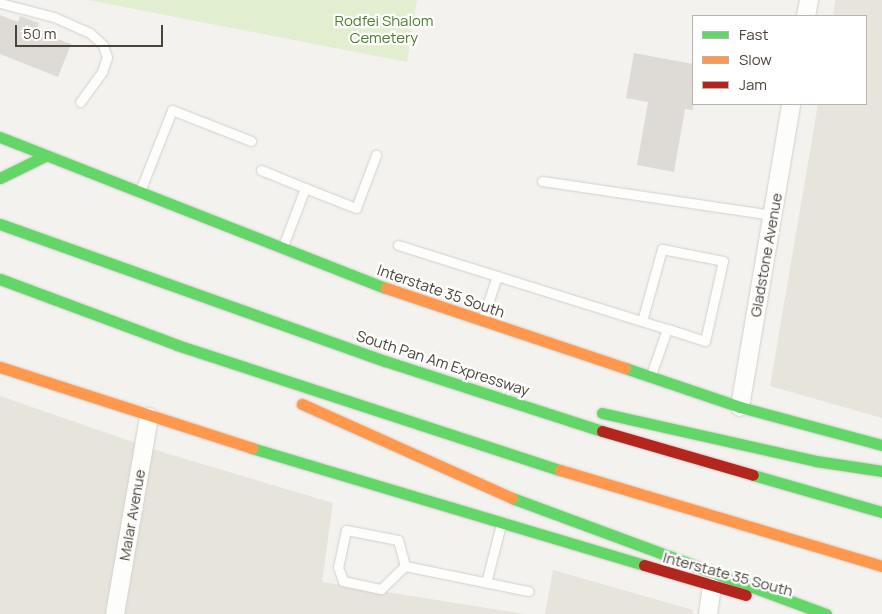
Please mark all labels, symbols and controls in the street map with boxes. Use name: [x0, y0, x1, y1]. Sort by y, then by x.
park label: Rodfei Shalom Cemetery: [334, 11, 434, 46]
scale bar: [18, 15, 165, 47]
legend: [692, 15, 867, 105]
text: 50 m: [23, 23, 57, 44]
text: Fast: [739, 24, 768, 45]
text: Slow: [739, 49, 772, 70]
text: Jam: [739, 74, 767, 95]
street label: Gladstone Avenue: [746, 192, 786, 318]
street label: Interstate 35 South: [375, 261, 507, 321]
street label: South Pan Am Expressway: [354, 327, 532, 399]
street label: Malar Avenue: [115, 468, 149, 562]
street label: Interstate 35 South: [661, 548, 795, 600]

